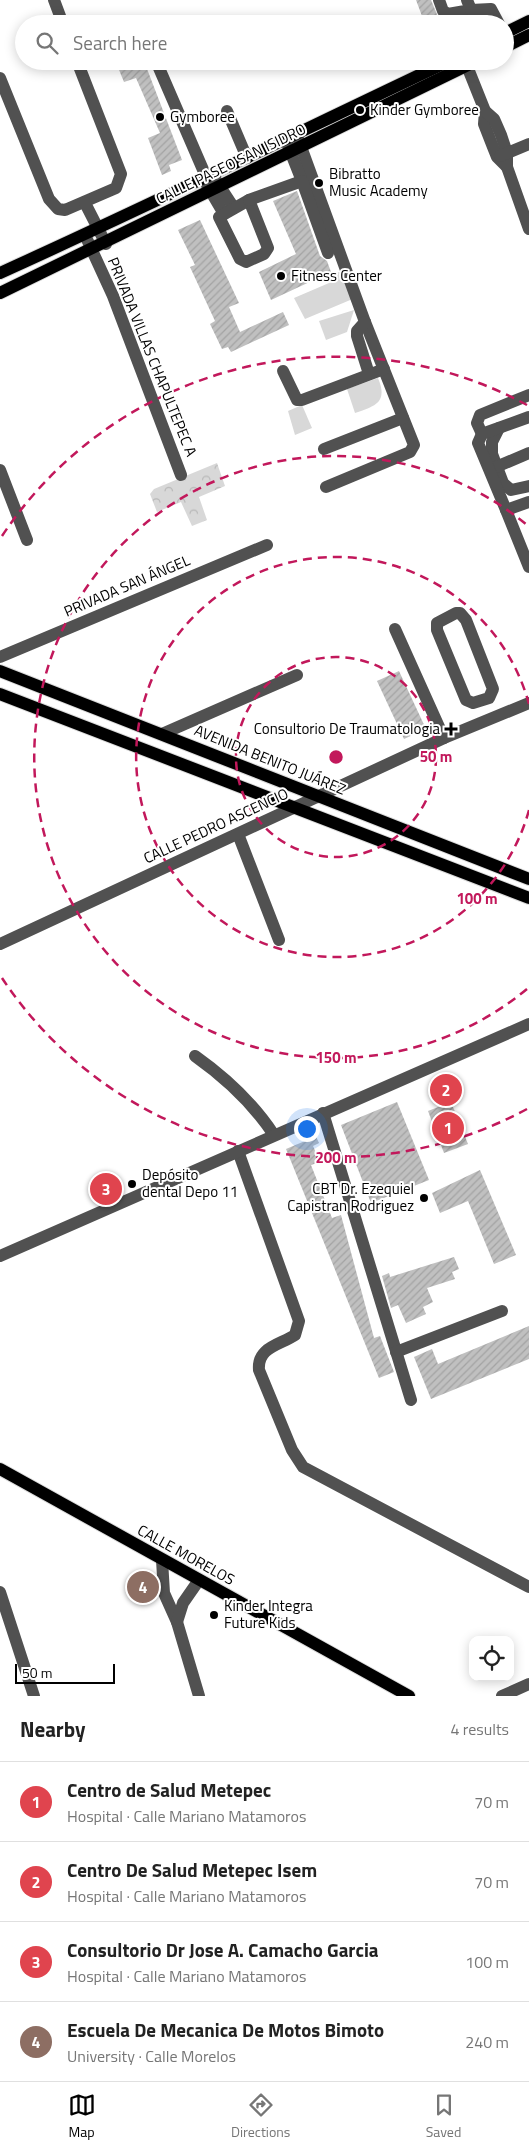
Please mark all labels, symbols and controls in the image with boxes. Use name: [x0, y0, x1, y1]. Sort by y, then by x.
search box: [15, 15, 514, 70]
text: Search here: [73, 28, 167, 57]
icon: search: [33, 29, 61, 57]
place label: Kinder Gymboree: [370, 98, 479, 121]
marker: Kinder Gymboree: [354, 104, 366, 116]
place label: Gymboree: [170, 105, 235, 128]
marker: Gymboree: [154, 111, 166, 123]
street label: CALLE PASEO SAN ISIDRO: [152, 117, 310, 210]
place label: Bibratto Music Academy: [329, 162, 428, 202]
marker: Bibratto Music Academy: [313, 177, 325, 189]
street label: PRIVADA VILLAS CHAPULTEPEC A: [102, 254, 203, 460]
place label: Fitness Center: [291, 264, 382, 287]
marker: Fitness Center: [275, 270, 287, 282]
street label: PRIVADA SAN ÁNGEL: [60, 549, 193, 622]
place label: Consultorio De Traumatologia: [254, 717, 440, 740]
street label: AVENIDA BENITO JUÁREZ: [191, 719, 349, 800]
marker: Consultorio De Traumatologia: [444, 722, 458, 736]
text: 50 m: [420, 745, 452, 768]
centre of rings: [327, 748, 345, 766]
street label: CALLE PEDRO ASCENCIO: [139, 782, 292, 869]
text: 100 m: [456, 887, 498, 910]
text: 150 m: [315, 1046, 357, 1069]
pin: 2: [430, 1071, 462, 1109]
pin: 1: [432, 1109, 464, 1147]
your location: [294, 1116, 320, 1142]
text: 200 m: [315, 1146, 357, 1169]
place label: Depósito dental Depo 11: [142, 1163, 238, 1203]
pin: 3: [90, 1170, 122, 1208]
place label: CBT Dr. Ezequiel Capistran Rodriguez: [287, 1177, 414, 1217]
marker: Depósito dental Depo 11: [126, 1178, 138, 1190]
marker: CBT Dr. Ezequiel Capistran Rodriguez: [418, 1192, 430, 1204]
street label: CALLE MORELOS: [133, 1518, 239, 1591]
pin: 4: [127, 1568, 159, 1606]
place label: Kinder Integra Future Kids: [224, 1594, 313, 1634]
marker: Kinder Integra Future Kids: [208, 1609, 220, 1621]
map controls: [469, 1636, 514, 1681]
button: locate: [469, 1636, 514, 1681]
scale bar: [15, 1661, 115, 1684]
text: 50 m: [22, 1662, 52, 1683]
text: Nearby: [20, 1713, 85, 1745]
text: 4 results: [450, 1717, 509, 1741]
text: Centro de Salud Metepec: [67, 1775, 271, 1804]
text: 1: [32, 1790, 40, 1814]
text: 70 m: [474, 1790, 509, 1814]
text: Hospital · Calle Mariano Matamoros: [67, 1804, 306, 1828]
text: Centro De Salud Metepec Isem: [67, 1855, 317, 1884]
text: 2: [32, 1870, 40, 1894]
text: 70 m: [474, 1870, 509, 1894]
text: Hospital · Calle Mariano Matamoros: [67, 1884, 306, 1908]
text: Consultorio Dr Jose A. Camacho Garcia: [67, 1935, 379, 1964]
text: 3: [32, 1950, 40, 1974]
text: 100 m: [465, 1950, 509, 1974]
text: Hospital · Calle Mariano Matamoros: [67, 1964, 306, 1988]
text: Escuela De Mecanica De Motos Bimoto: [67, 2015, 384, 2044]
text: 4: [32, 2030, 40, 2054]
text: 240 m: [465, 2030, 509, 2054]
text: University · Calle Morelos: [67, 2044, 236, 2068]
tab: Map: [68, 2091, 96, 2142]
tab: Directions: [231, 2091, 290, 2142]
tab: Saved: [426, 2091, 461, 2142]

